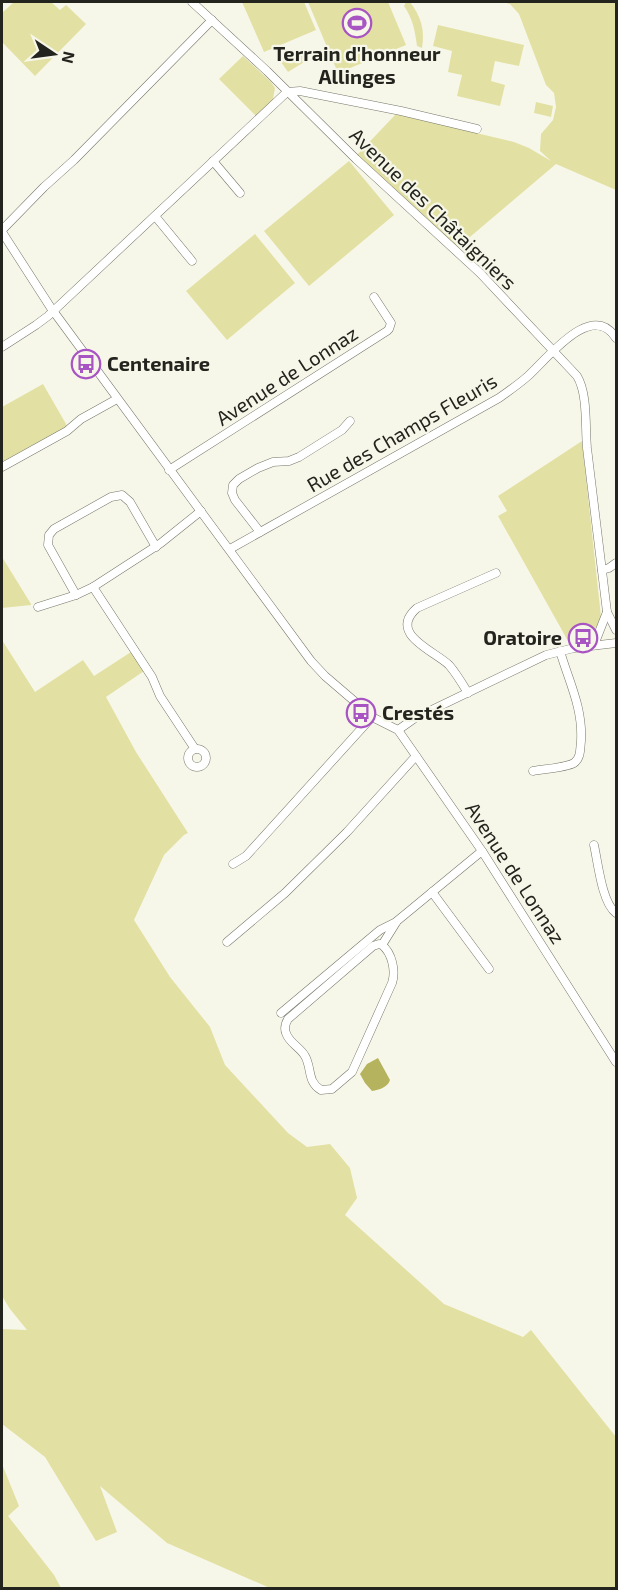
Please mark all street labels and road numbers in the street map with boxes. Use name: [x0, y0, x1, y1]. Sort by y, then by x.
street label: Avenue des Châtaigniers: [345, 122, 522, 294]
street label: Avenue de Lonnaz: [211, 320, 362, 430]
street label: Rue des Champs Fleuris: [302, 368, 501, 496]
street label: Avenue de Lonnaz: [461, 797, 571, 948]

